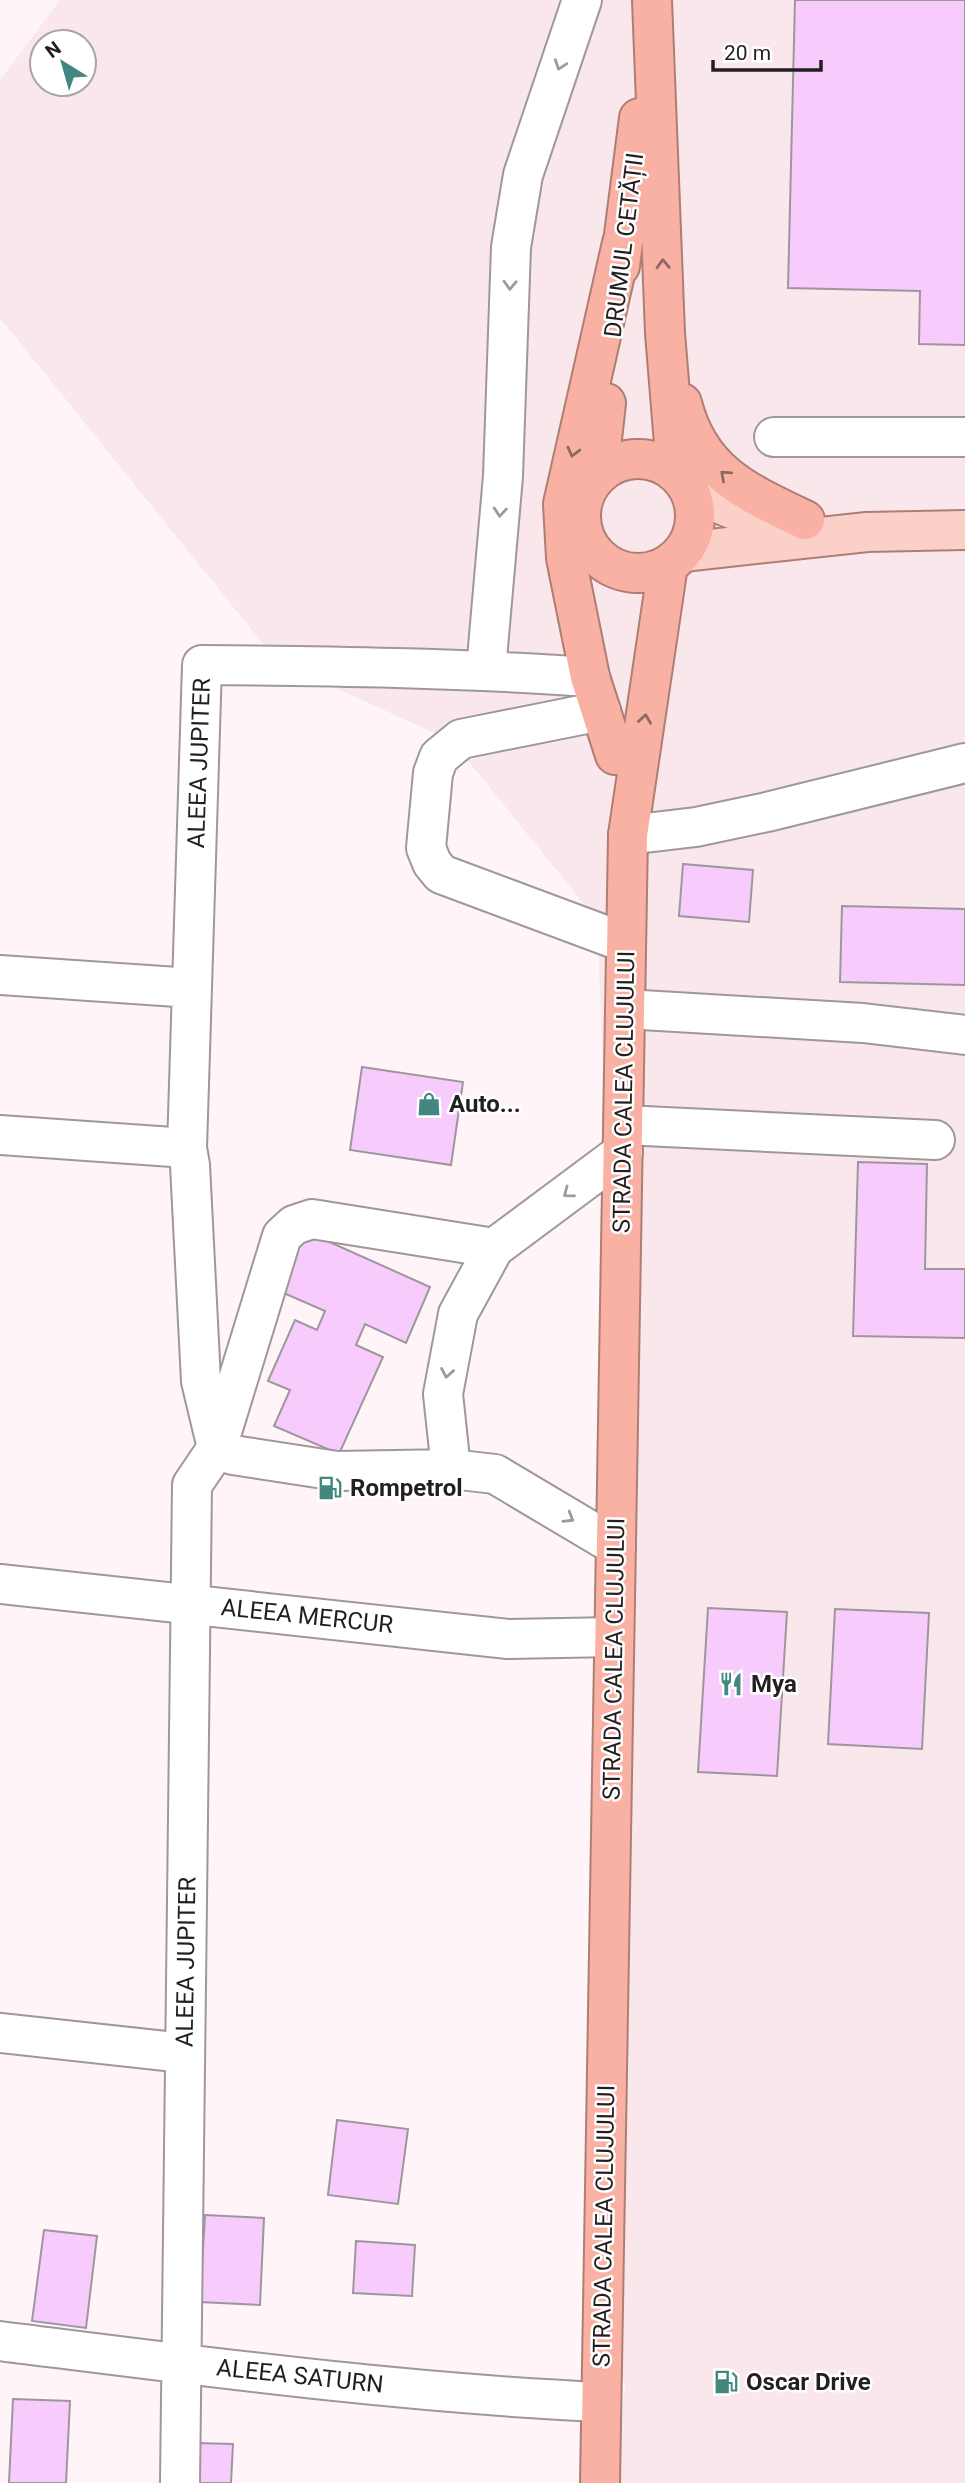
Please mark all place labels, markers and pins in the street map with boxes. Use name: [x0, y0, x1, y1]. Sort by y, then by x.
shop icon: Auto...: [415, 1090, 443, 1118]
place label: Auto...: [449, 1090, 521, 1118]
fuel station icon: Rompetrol: [316, 1474, 344, 1502]
place label: Rompetrol: [350, 1474, 463, 1502]
restaurant icon: Mya: [717, 1670, 745, 1698]
place label: Mya: [751, 1670, 797, 1698]
fuel station icon: Oscar Drive: [712, 2368, 740, 2396]
place label: Oscar Drive: [746, 2368, 871, 2396]

